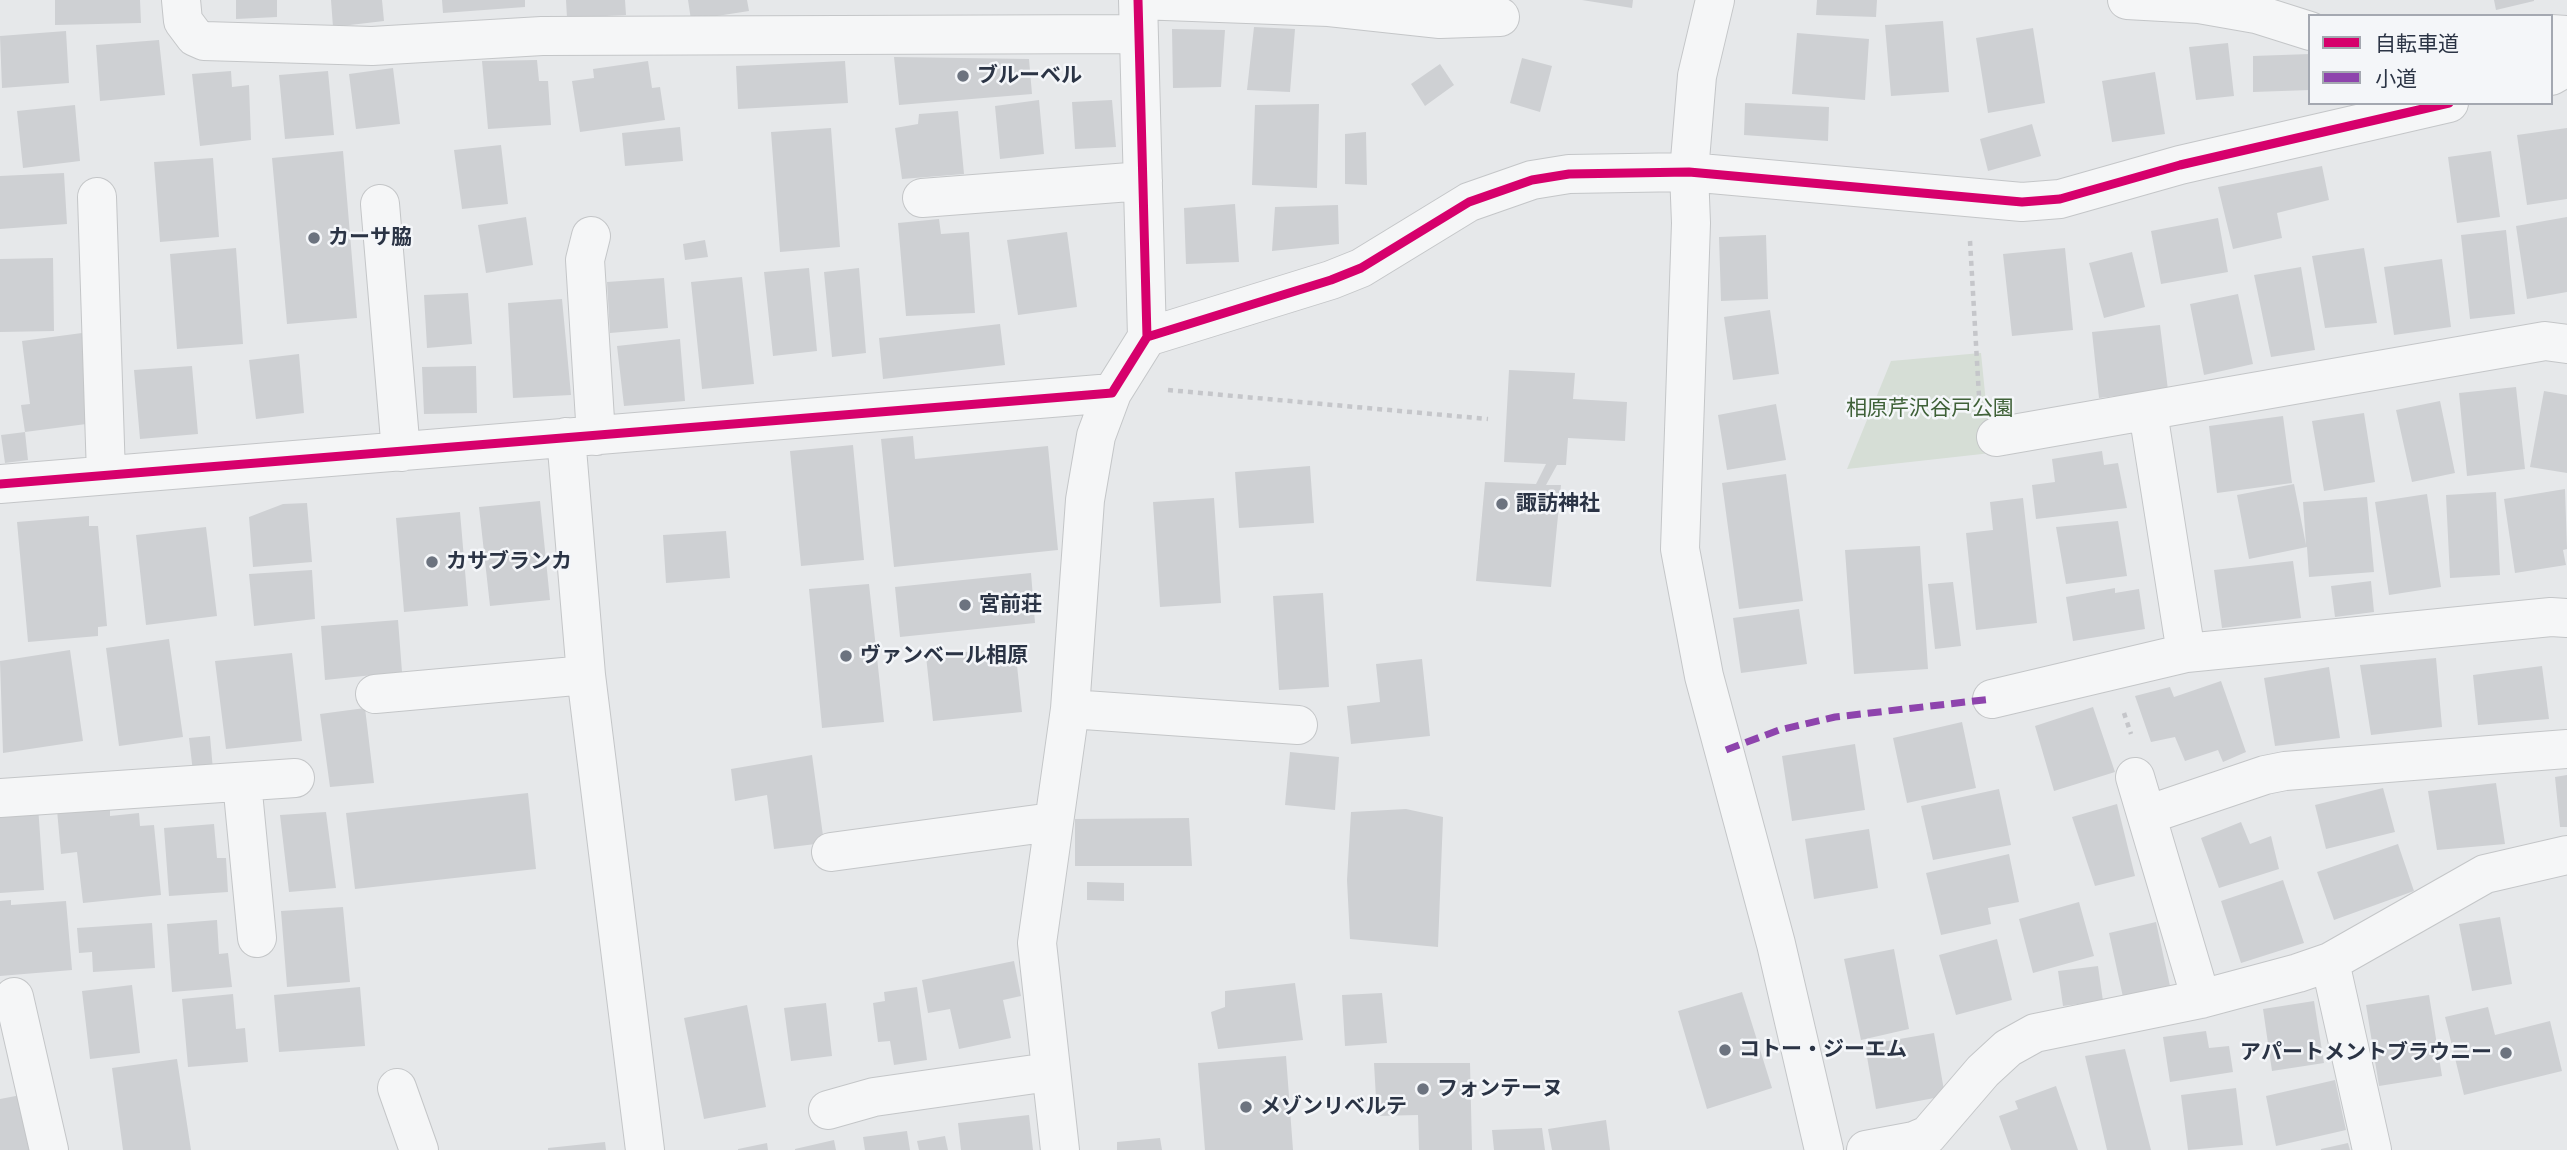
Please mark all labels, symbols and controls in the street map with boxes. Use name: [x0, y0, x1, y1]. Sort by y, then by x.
legend: [2308, 14, 2553, 105]
text: 自転車道: [2375, 30, 2459, 58]
place label: ブルーベル: [977, 63, 1082, 89]
text: 小道: [2375, 65, 2417, 93]
marker: ブルーベル: [955, 68, 971, 84]
place label: カーサ脇: [328, 225, 412, 251]
marker: カーサ脇: [306, 230, 322, 246]
park label: 相原芹沢谷戸公園: [1846, 396, 2014, 422]
place label: 諏訪神社: [1516, 491, 1600, 517]
marker: 諏訪神社: [1494, 496, 1510, 512]
place label: カサブランカ: [446, 549, 572, 575]
marker: カサブランカ: [424, 554, 440, 570]
place label: 宮前荘: [979, 592, 1042, 618]
marker: 宮前荘: [957, 597, 973, 613]
place label: ヴァンベール相原: [860, 643, 1028, 669]
marker: ヴァンベール相原: [838, 648, 854, 664]
place label: コトー・ジーエム: [1739, 1037, 1907, 1063]
place label: アパートメントブラウニー: [2240, 1040, 2492, 1066]
marker: コトー・ジーエム: [1717, 1042, 1733, 1058]
marker: アパートメントブラウニー: [2498, 1045, 2514, 1061]
place label: フォンテーヌ: [1437, 1076, 1563, 1102]
marker: フォンテーヌ: [1415, 1081, 1431, 1097]
place label: メゾンリベルテ: [1260, 1094, 1407, 1120]
marker: メゾンリベルテ: [1238, 1099, 1254, 1115]

